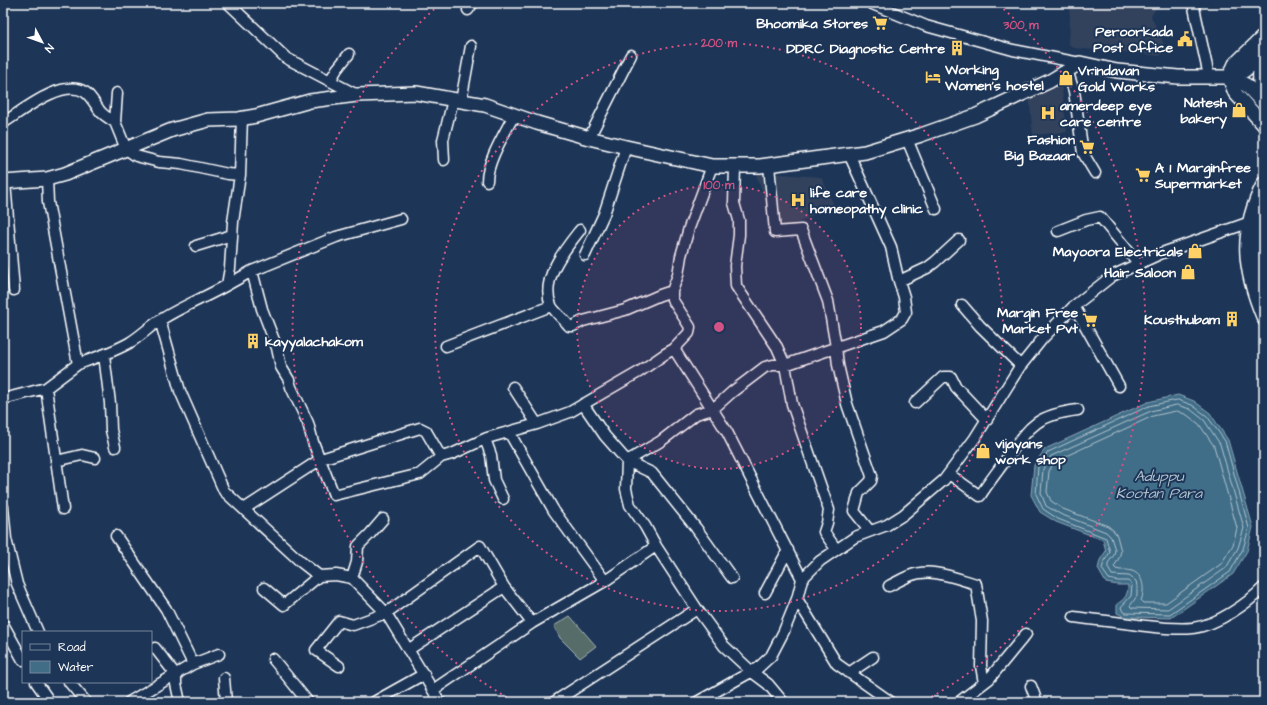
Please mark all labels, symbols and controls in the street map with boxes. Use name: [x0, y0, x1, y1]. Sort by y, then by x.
place label: Bhoomika Stores: [756, 14, 868, 34]
supermarket icon: Bhoomika Stores: [871, 14, 889, 32]
text: 300 m: [1002, 17, 1039, 34]
north arrow: [22, 22, 62, 62]
place label: Peroorkada Post Office: [1093, 22, 1174, 58]
public building icon: Peroorkada Post Office: [1176, 30, 1194, 48]
text: 200 m: [700, 35, 738, 52]
place label: DDRC Diagnostic Centre: [786, 39, 945, 60]
building icon: DDRC Diagnostic Centre: [948, 39, 966, 57]
text: N: [41, 41, 57, 56]
place label: Working Women's hostel: [944, 60, 1044, 96]
place label: Vrindavan Gold Works: [1077, 61, 1155, 97]
hotel icon: Working Women's hostel: [924, 68, 942, 86]
shop icon: Vrindavan Gold Works: [1057, 69, 1075, 87]
place label: Natesh bakery: [1180, 93, 1228, 129]
place label: amerdeep eye care centre: [1059, 96, 1152, 132]
shop icon: Natesh bakery: [1230, 101, 1248, 119]
hospital icon: amerdeep eye care centre: [1039, 104, 1057, 122]
place label: Fashion Big Bazaar: [1004, 130, 1075, 167]
supermarket icon: Fashion Big Bazaar: [1078, 138, 1096, 156]
place label: A 1 Marginfree Supermarket: [1154, 158, 1251, 194]
supermarket icon: A 1 Marginfree Supermarket: [1134, 166, 1152, 184]
text: 100 m: [704, 177, 735, 194]
place label: life care homeopathy clinic: [809, 183, 923, 219]
hospital icon: life care homeopathy clinic: [789, 191, 807, 209]
place label: Mayoora Electricals: [1053, 242, 1183, 262]
shop icon: Mayoora Electricals: [1186, 242, 1204, 260]
place label: Hair Saloon: [1104, 263, 1176, 283]
shop icon: Hair Saloon: [1179, 263, 1197, 281]
place label: Margin Free Market Pvt: [997, 303, 1078, 339]
place label: Kousthubam: [1144, 310, 1221, 330]
building icon: Kousthubam: [1223, 310, 1241, 328]
supermarket icon: Margin Free Market Pvt: [1081, 311, 1099, 329]
centre of rings: [712, 320, 726, 334]
building icon: kayyalachakom: [244, 332, 262, 350]
place label: kayyalachakom: [265, 332, 364, 352]
place label: vijayans work shop: [995, 434, 1066, 470]
shop icon: vijayans work shop: [974, 442, 992, 460]
water label: Aduppu Kootan Para: [1116, 466, 1204, 504]
legend: [22, 631, 152, 683]
text: Road: [58, 639, 86, 656]
text: Water: [58, 659, 94, 676]

